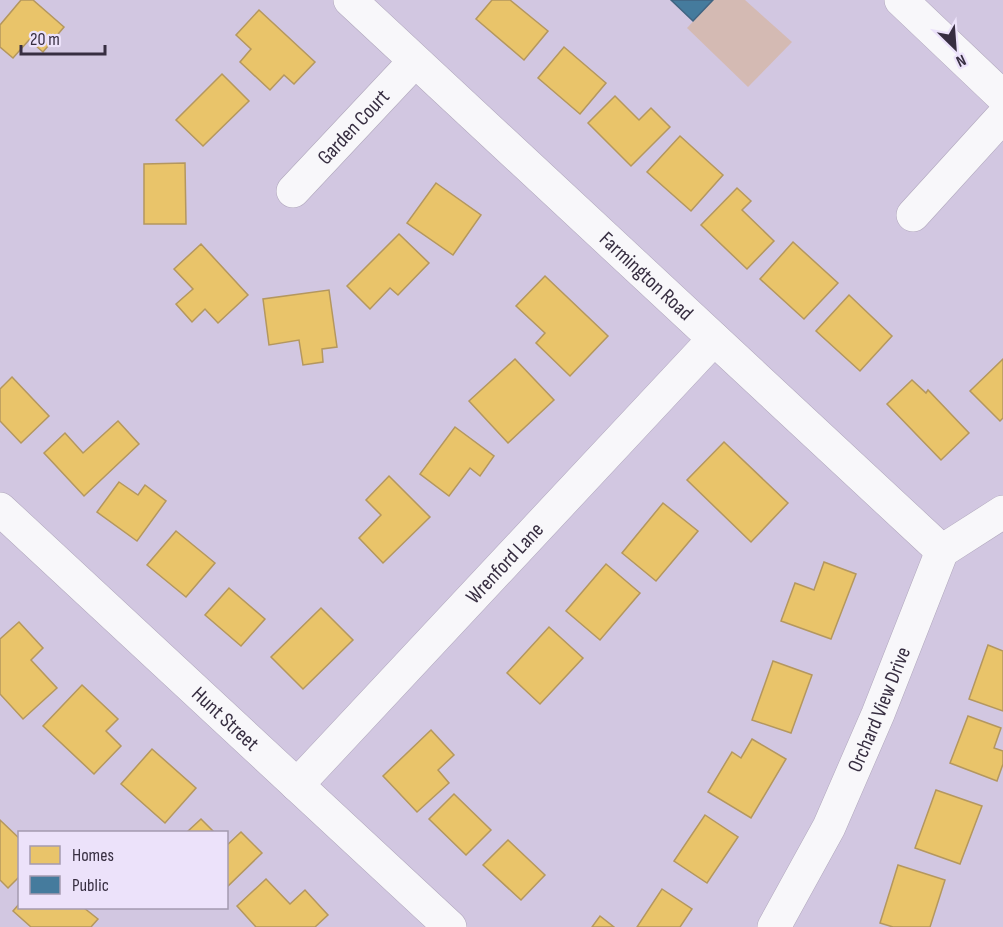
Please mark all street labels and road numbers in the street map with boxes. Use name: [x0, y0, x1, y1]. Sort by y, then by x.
street label: Garden Court: [312, 84, 395, 170]
street label: Farmington Road: [594, 227, 698, 326]
street label: Wrenford Lane: [461, 517, 549, 609]
street label: Orchard View Drive: [842, 643, 916, 776]
street label: Hunt Street: [187, 682, 264, 756]

